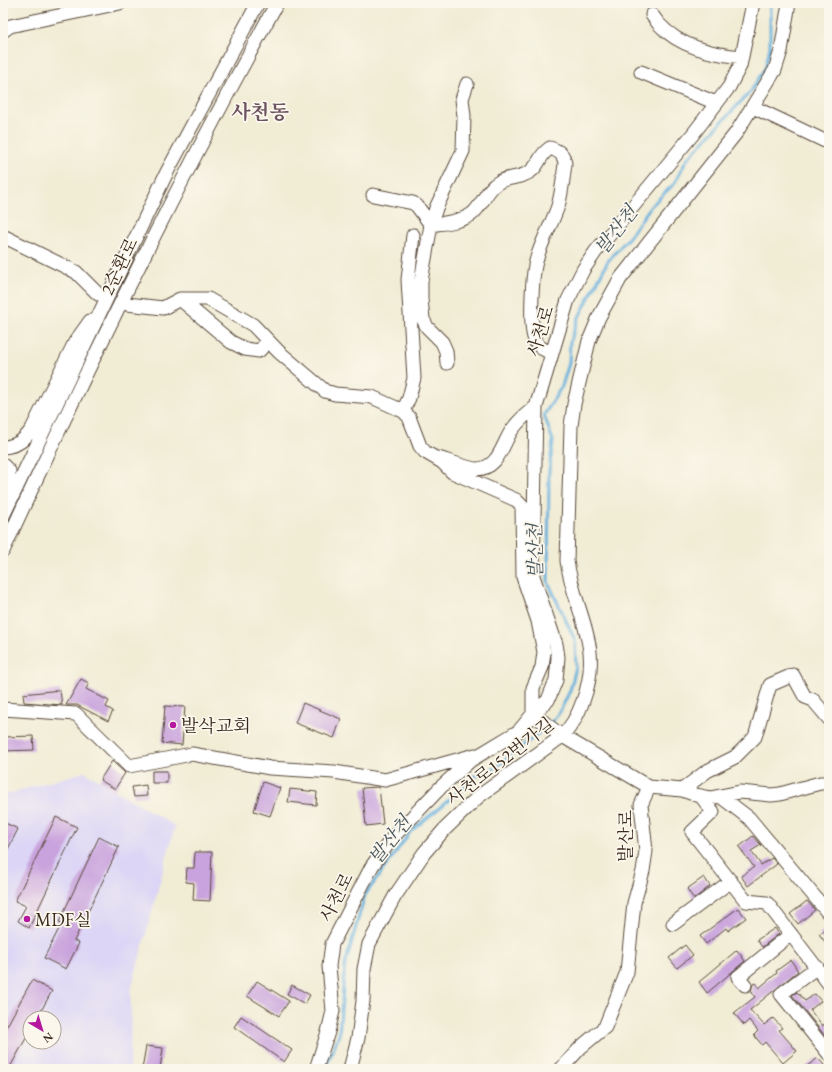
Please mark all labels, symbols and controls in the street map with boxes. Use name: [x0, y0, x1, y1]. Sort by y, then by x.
district label: 사천동: [231, 99, 290, 125]
water label: 발산천: [589, 199, 644, 259]
street label: 2순환로: [95, 234, 143, 298]
street label: 사천로: [521, 303, 559, 359]
water label: 발산천: [522, 522, 548, 579]
street label: 사천로152번가길: [442, 712, 558, 810]
place label: 발삭교회: [181, 714, 251, 737]
marker: 발삭교회: [168, 720, 178, 730]
water label: 발산천: [363, 809, 418, 869]
street label: 발산로: [614, 810, 637, 862]
street label: 사천로: [314, 869, 358, 925]
place label: MDF실: [35, 908, 91, 931]
marker: MDF실: [22, 914, 32, 924]
north arrow: [22, 1010, 62, 1050]
text: N: [40, 1030, 56, 1046]

